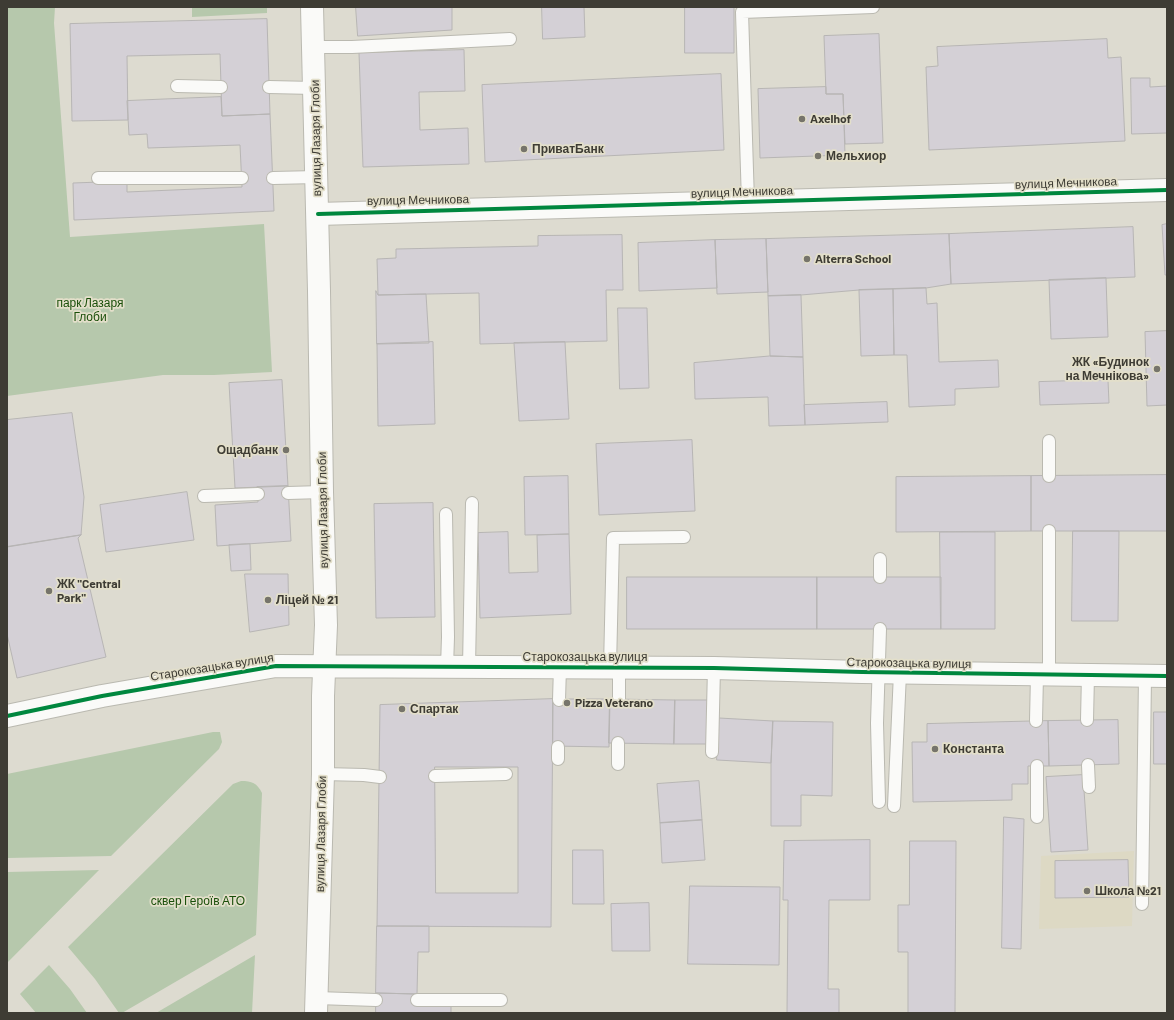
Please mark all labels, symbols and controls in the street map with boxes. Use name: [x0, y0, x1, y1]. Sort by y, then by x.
street label: вулиця Лазаря Глоби: [308, 80, 324, 196]
place label: Axelhof: [810, 112, 851, 126]
marker: Axelhof: [797, 114, 807, 124]
place label: ПриватБанк: [532, 142, 604, 156]
marker: ПриватБанк: [519, 144, 529, 154]
place label: Мельхиор: [826, 149, 886, 163]
marker: Мельхиор: [813, 151, 823, 161]
street label: вулиця Мечникова: [1015, 174, 1117, 192]
street label: вулиця Мечникова: [691, 183, 793, 201]
street label: вулиця Мечникова: [367, 192, 469, 208]
place label: Alterra School: [815, 252, 891, 266]
marker: Alterra School: [802, 254, 812, 264]
park label: парк Лазаря Глоби: [56, 296, 124, 324]
place label: ЖК «Будинок на Мечнікова»: [1066, 355, 1149, 383]
marker: ЖК «Будинок на Мечнікова»: [1152, 364, 1162, 374]
place label: Ощадбанк: [217, 443, 278, 457]
marker: Ощадбанк: [281, 445, 291, 455]
street label: вулиця Лазаря Глоби: [315, 452, 331, 568]
place label: ЖК "Central Park": [57, 577, 121, 605]
marker: ЖК "Central Park": [44, 586, 54, 596]
place label: Ліцей № 21: [276, 593, 338, 607]
marker: Ліцей № 21: [263, 595, 273, 605]
street label: Старокозацька вулиця: [149, 650, 275, 684]
street label: Старокозацька вулиця: [523, 650, 647, 664]
street label: Старокозацька вулиця: [846, 655, 972, 671]
place label: Pizza Veterano: [575, 696, 653, 710]
marker: Pizza Veterano: [562, 698, 572, 708]
place label: Спартак: [410, 702, 458, 716]
marker: Спартак: [397, 704, 407, 714]
place label: Константа: [943, 742, 1004, 756]
marker: Константа: [930, 744, 940, 754]
street label: вулиця Лазаря Глоби: [313, 776, 329, 892]
place label: Школа №21: [1095, 884, 1161, 898]
marker: Школа №21: [1082, 886, 1092, 896]
park label: сквер Героїв АТО: [151, 894, 245, 908]

